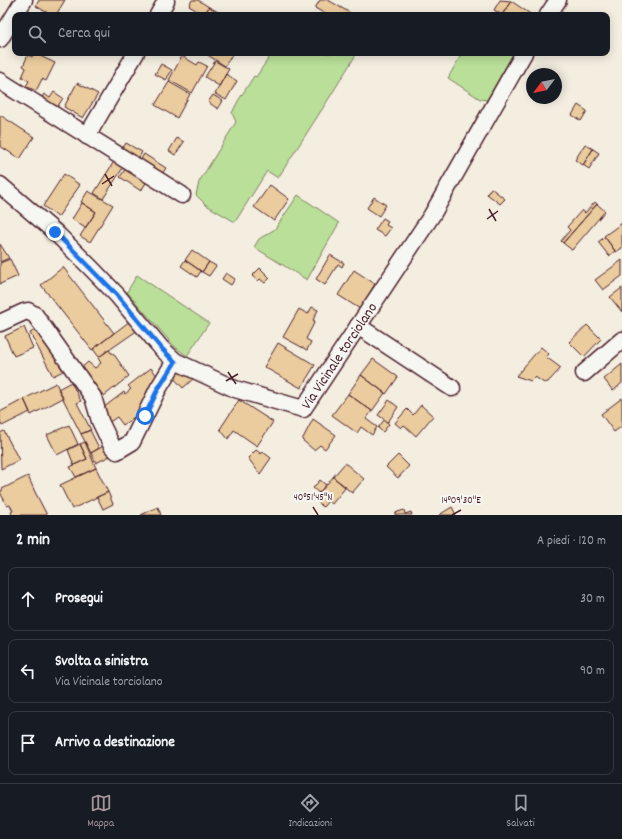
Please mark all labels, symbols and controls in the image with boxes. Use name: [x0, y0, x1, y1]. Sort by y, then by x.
search box: [12, 12, 610, 56]
icon: search: [26, 23, 48, 45]
text: Cerca qui: [58, 23, 110, 45]
north arrow: [526, 68, 562, 104]
route end: [46, 223, 64, 241]
street label: Via Vicinale torciolano: [297, 299, 384, 415]
route start: [136, 407, 154, 425]
text: 40°51'45"N: [294, 491, 332, 505]
text: 14°09'30"E: [441, 494, 481, 508]
text: 2 min: [16, 529, 50, 553]
text: A piedi · 120 m: [537, 532, 606, 551]
icon: ahead: [17, 588, 39, 610]
text: Prosegui: [55, 588, 103, 610]
text: 30 m: [580, 590, 605, 609]
text: Svolta a sinistra: [55, 651, 148, 673]
icon: left: [17, 660, 39, 682]
text: 90 m: [580, 662, 605, 681]
text: Via Vicinale torciolano: [55, 673, 163, 692]
icon: arrive: [17, 732, 39, 754]
text: Arrivo a destinazione: [55, 732, 175, 754]
tab: Mappa: [87, 792, 114, 832]
tab: Indicazioni: [288, 792, 332, 832]
tab: Salvati: [506, 792, 535, 832]

